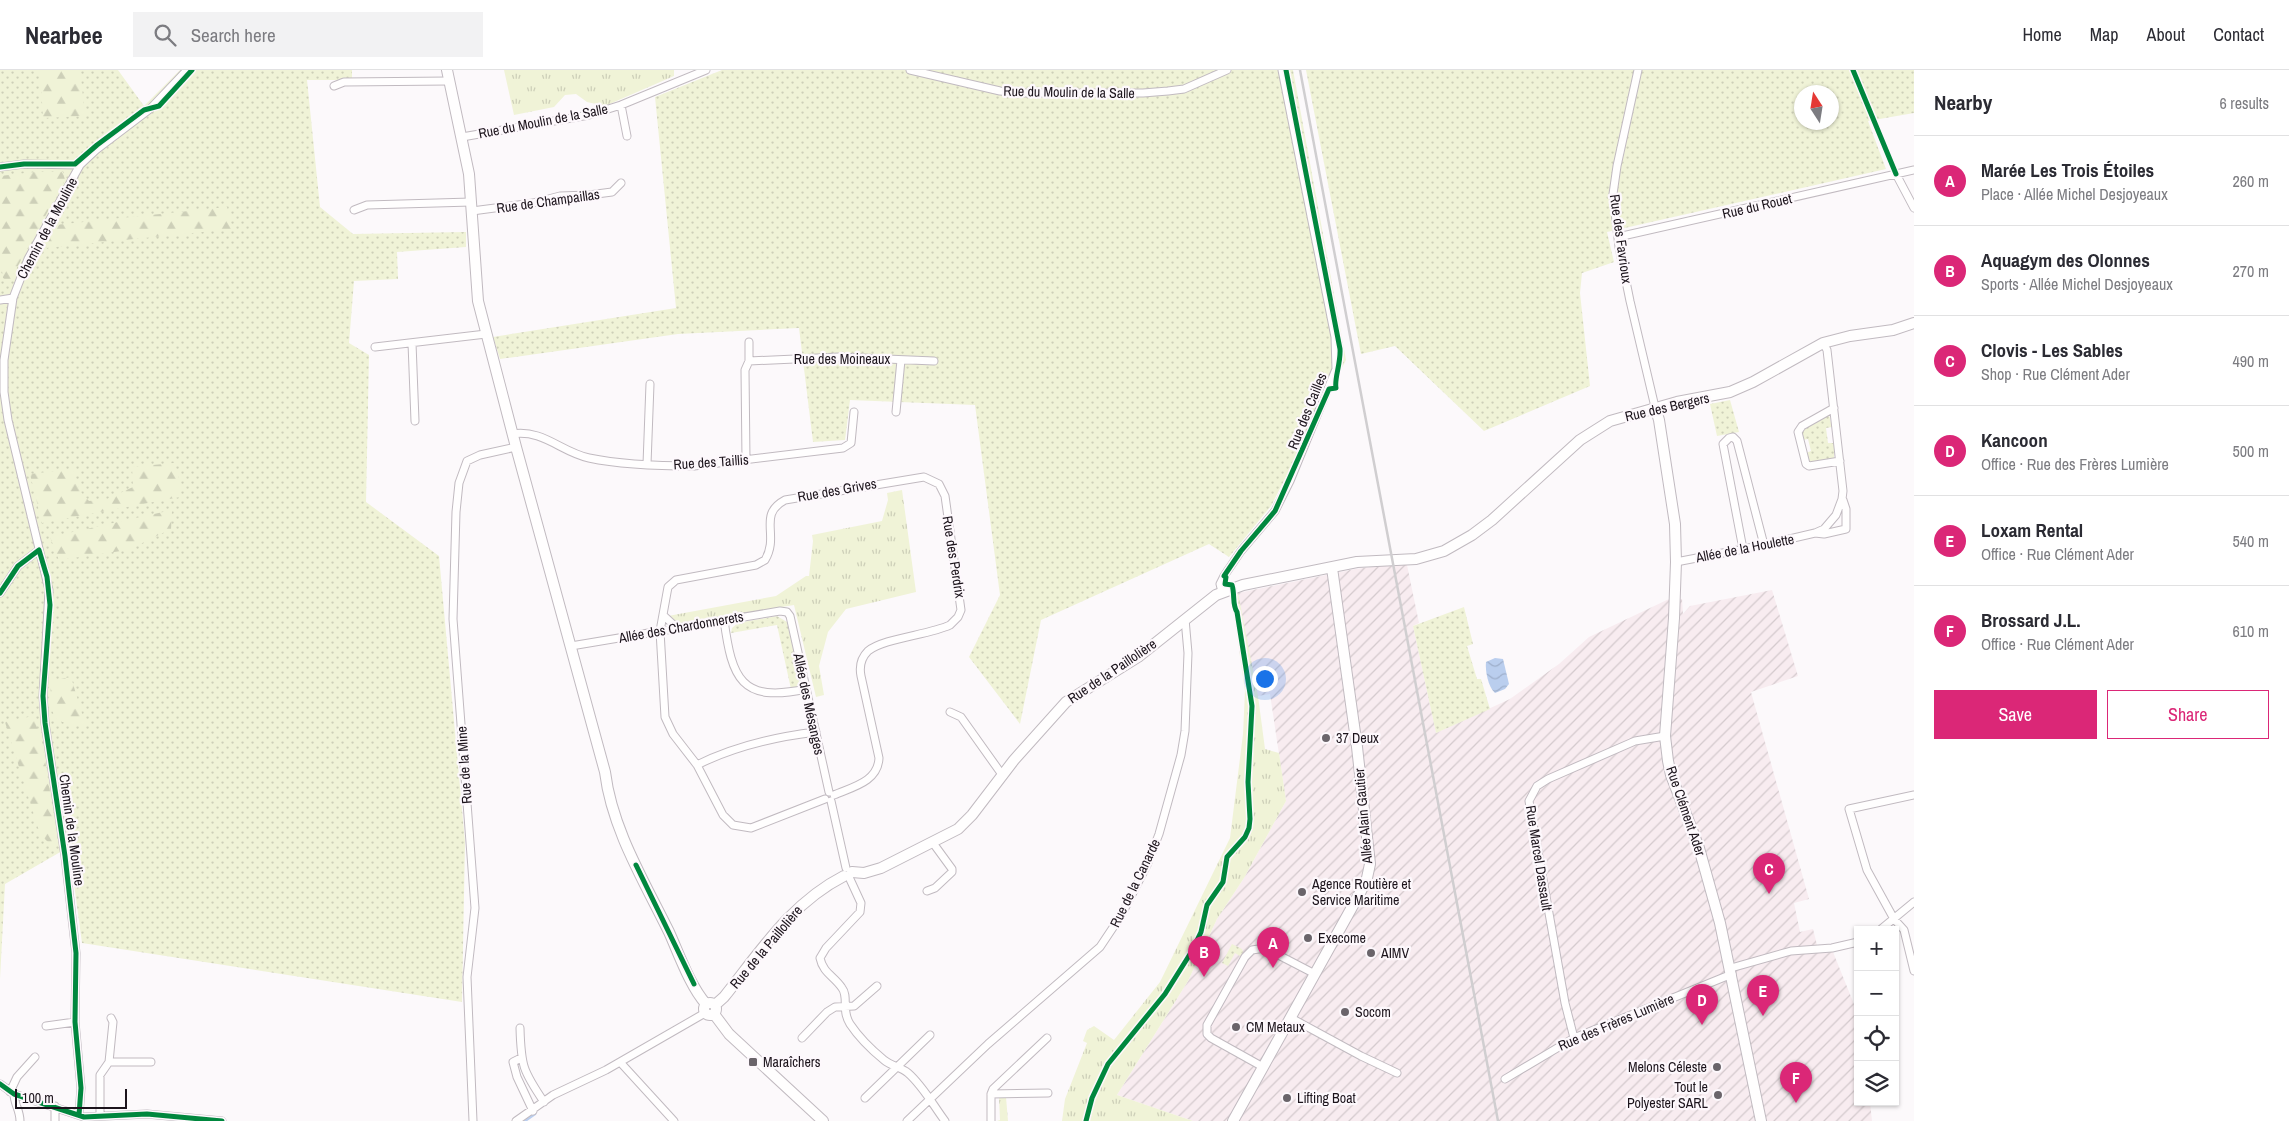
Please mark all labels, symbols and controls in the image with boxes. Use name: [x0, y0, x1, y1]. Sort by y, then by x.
search box: [133, 12, 483, 57]
text: Nearbee: [25, 19, 103, 51]
icon: search: [151, 21, 179, 49]
text: Search here: [191, 22, 276, 48]
text: Home: [2022, 22, 2062, 47]
text: Map: [2090, 22, 2119, 47]
text: About: [2147, 22, 2185, 47]
text: Contact: [2213, 22, 2264, 47]
street label: Rue du Moulin de la Salle: [1003, 82, 1135, 102]
north arrow: [1794, 85, 1839, 130]
text: Nearby: [1934, 88, 1992, 117]
text: 6 results: [2219, 92, 2269, 114]
street label: Rue du Moulin de la Salle: [477, 100, 609, 142]
text: Marée Les Trois Étoiles: [1981, 157, 2154, 183]
text: A: [1945, 170, 1955, 192]
text: 260 m: [2233, 170, 2269, 192]
street label: Chemin de la Mouline: [13, 174, 81, 282]
text: Place · Allée Michel Desjoyeaux: [1981, 183, 2168, 205]
street label: Rue de Champaillas: [495, 185, 601, 217]
street label: Rue du Rouet: [1720, 189, 1794, 223]
street label: Rue des Favrioux: [1606, 193, 1636, 285]
text: Aquagym des Olonnes: [1981, 247, 2150, 273]
text: B: [1945, 260, 1955, 282]
text: 270 m: [2233, 260, 2269, 282]
text: Sports · Allée Michel Desjoyeaux: [1981, 273, 2173, 295]
text: Clovis - Les Sables: [1981, 337, 2123, 363]
street label: Rue des Moineaux: [794, 350, 890, 368]
text: C: [1945, 350, 1955, 372]
text: 490 m: [2233, 350, 2269, 372]
text: Shop · Rue Clément Ader: [1981, 363, 2130, 385]
street label: Rue des Cailles: [1283, 370, 1331, 452]
street label: Rue des Bergers: [1623, 388, 1711, 425]
text: Kancoon: [1981, 427, 2048, 453]
text: D: [1945, 440, 1955, 462]
text: 500 m: [2233, 440, 2269, 462]
street label: Rue des Taillis: [673, 450, 749, 474]
text: Office · Rue des Frères Lumière: [1981, 453, 2169, 475]
street label: Rue des Grives: [796, 474, 878, 506]
street label: Rue des Perdrix: [939, 515, 969, 600]
text: Loxam Rental: [1981, 517, 2083, 543]
street label: Allée de la Houlette: [1693, 530, 1796, 567]
text: E: [1946, 530, 1954, 552]
text: 540 m: [2233, 530, 2269, 552]
text: Office · Rue Clément Ader: [1981, 543, 2134, 565]
street label: Allée des Chardonnerets: [616, 607, 745, 647]
text: Brossard J.L.: [1981, 607, 2081, 633]
text: F: [1946, 620, 1954, 642]
text: 610 m: [2233, 620, 2269, 642]
text: Office · Rue Clément Ader: [1981, 633, 2134, 655]
street label: Rue de la Paillolière: [1064, 635, 1160, 707]
street label: Allée des Mésanges: [789, 651, 829, 757]
your location: [1252, 666, 1278, 692]
button: Save: [1934, 690, 2097, 739]
button: Share: [2107, 690, 2269, 739]
street label: Rue de la Mine: [452, 726, 476, 804]
place label: 37 Deux: [1336, 729, 1379, 747]
marker: 37 Deux: [1320, 732, 1332, 744]
street label: Rue Clément Ader: [1662, 764, 1710, 858]
street label: Allée Alain Gautier: [1350, 767, 1376, 865]
street label: Chemin de la Mouline: [55, 773, 89, 887]
street label: Rue Marcel Dassault: [1522, 804, 1556, 912]
street label: Rue de la Canarde: [1106, 836, 1164, 930]
pin: C: [1753, 853, 1785, 894]
place label: Agence Routière et Service Maritime: [1311, 875, 1411, 909]
marker: Agence Routière et Service Maritime: [1296, 886, 1308, 898]
street label: Rue de la Paillolière: [726, 902, 806, 992]
map controls: [1854, 926, 1899, 1106]
button: +: [1854, 926, 1899, 971]
pin: A: [1257, 927, 1289, 968]
place label: Execome: [1318, 929, 1366, 947]
marker: Execome: [1302, 932, 1314, 944]
pin: B: [1188, 936, 1220, 977]
place label: AIMV: [1380, 944, 1409, 962]
marker: AIMV: [1365, 947, 1377, 959]
button: −: [1854, 971, 1899, 1016]
pin: E: [1747, 975, 1779, 1016]
pin: D: [1686, 984, 1718, 1025]
street label: Rue des Frères Lumière: [1555, 989, 1677, 1055]
place label: Socom: [1355, 1003, 1391, 1021]
marker: Socom: [1339, 1006, 1351, 1018]
button: locate: [1854, 1016, 1899, 1061]
place label: CM Metaux: [1246, 1018, 1305, 1036]
marker: CM Metaux: [1230, 1021, 1242, 1033]
place label: Maraîchers: [763, 1053, 821, 1071]
marker: Maraîchers: [747, 1056, 759, 1068]
place label: Melons Céleste: [1628, 1058, 1707, 1076]
marker: Melons Céleste: [1711, 1061, 1723, 1073]
button: layers: [1854, 1061, 1899, 1106]
pin: F: [1780, 1062, 1812, 1103]
place label: Tout le Polyester SARL: [1627, 1078, 1709, 1112]
scale bar: [15, 1086, 128, 1109]
text: 100 m: [22, 1089, 54, 1107]
place label: Lifting Boat: [1297, 1089, 1356, 1107]
marker: Tout le Polyester SARL: [1712, 1089, 1724, 1101]
marker: Lifting Boat: [1281, 1092, 1293, 1104]

